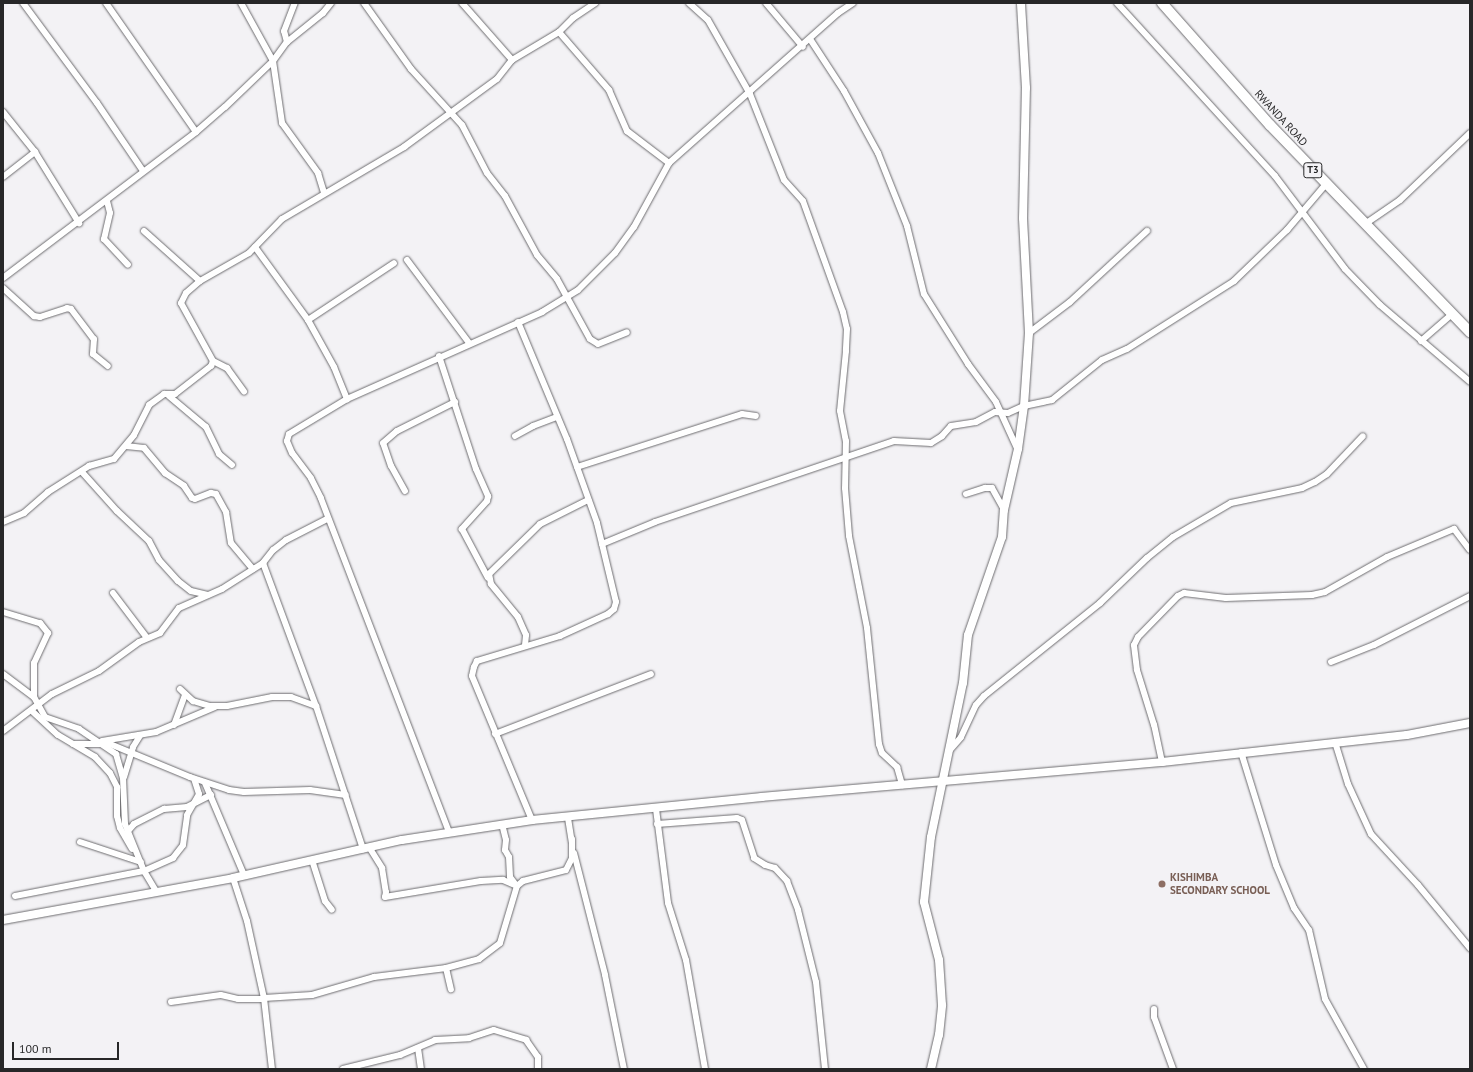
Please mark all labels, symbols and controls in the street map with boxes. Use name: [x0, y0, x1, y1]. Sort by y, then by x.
street label: RWANDA ROAD: [1252, 87, 1310, 149]
road number: T3: [1303, 162, 1323, 178]
place label: KISHIMBA SECONDARY SCHOOL: [1170, 871, 1270, 897]
marker: KISHIMBA SECONDARY SCHOOL: [1157, 879, 1167, 889]
scale bar: [14, 1034, 121, 1060]
text: 100 m: [19, 1041, 52, 1056]

